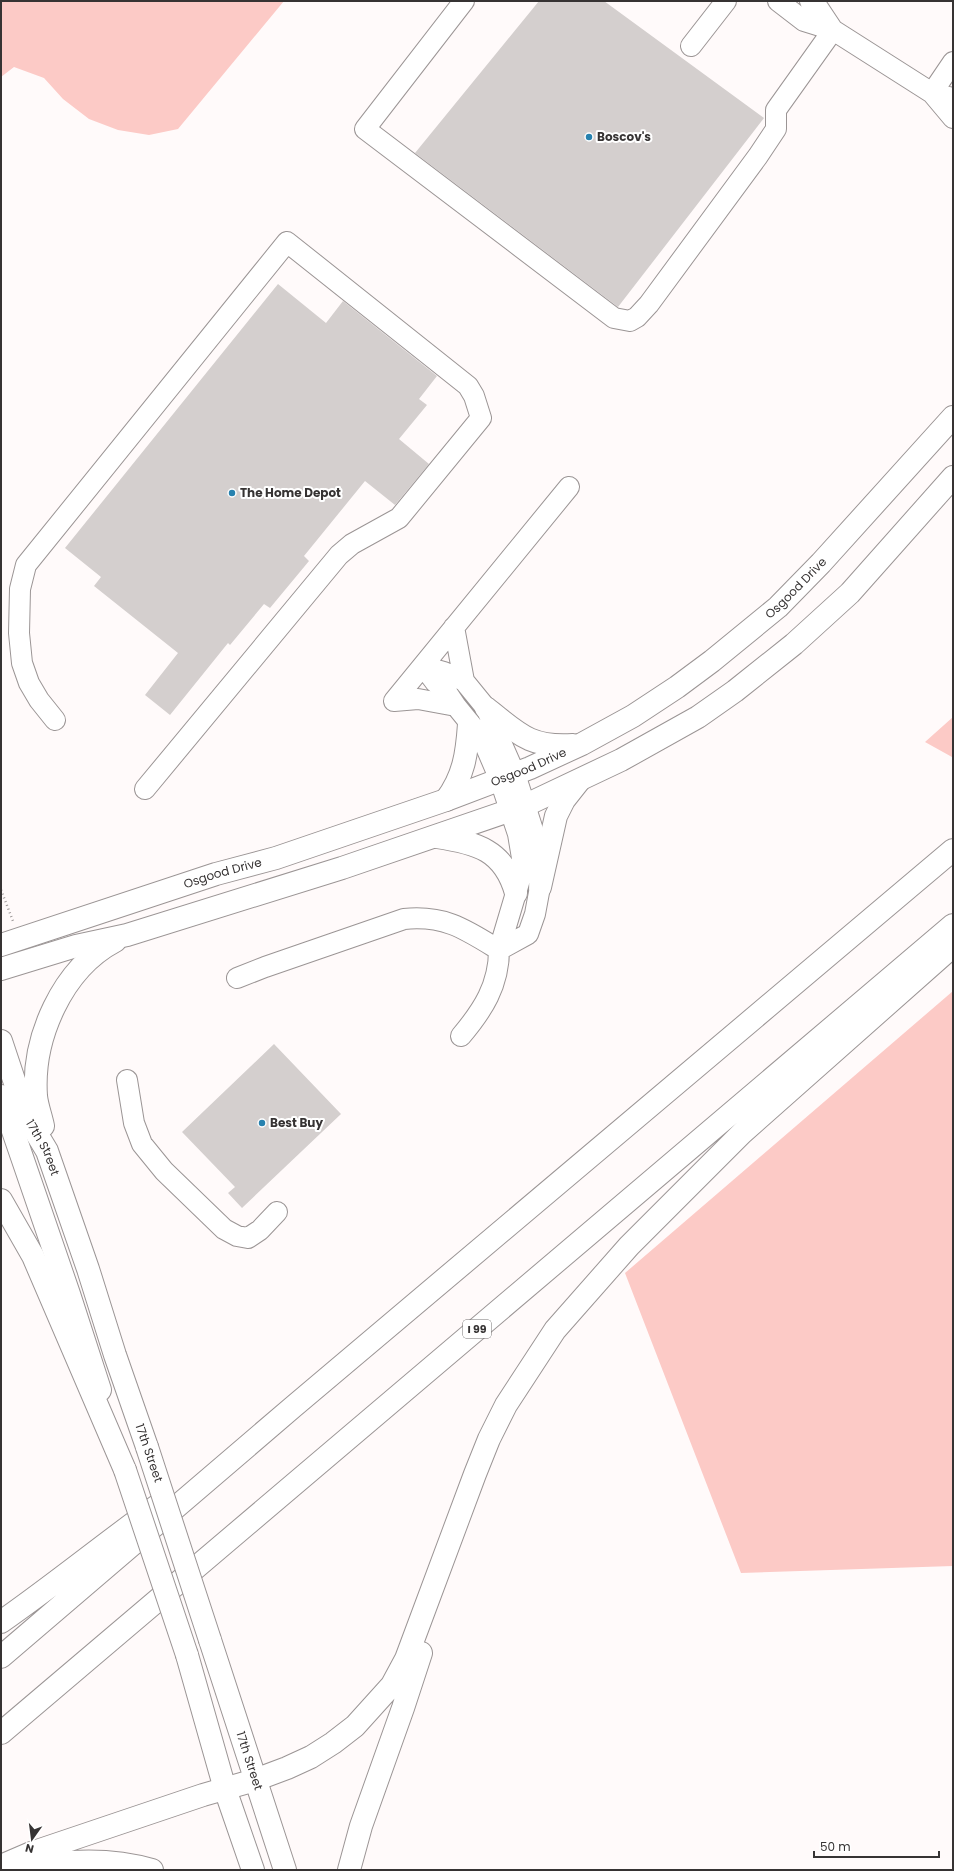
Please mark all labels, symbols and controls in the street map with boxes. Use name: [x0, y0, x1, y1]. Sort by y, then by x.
place label: Boscov's: [597, 128, 651, 145]
marker: Boscov's: [584, 132, 594, 142]
place label: The Home Depot: [240, 484, 341, 501]
marker: The Home Depot: [227, 488, 237, 498]
street label: Osgood Drive: [761, 553, 830, 622]
street label: Osgood Drive: [488, 743, 569, 790]
street label: Osgood Drive: [181, 853, 263, 892]
place label: Best Buy: [270, 1114, 323, 1131]
street label: 17th Street: [22, 1116, 64, 1178]
marker: Best Buy: [257, 1118, 267, 1128]
road number: I 99: [463, 1320, 491, 1338]
street label: 17th Street: [132, 1421, 167, 1484]
street label: 17th Street: [232, 1729, 267, 1792]
north arrow: [12, 1819, 52, 1859]
scale bar: [814, 1833, 939, 1859]
text: 50 m: [820, 1838, 851, 1855]
text: N: [24, 1840, 36, 1857]

